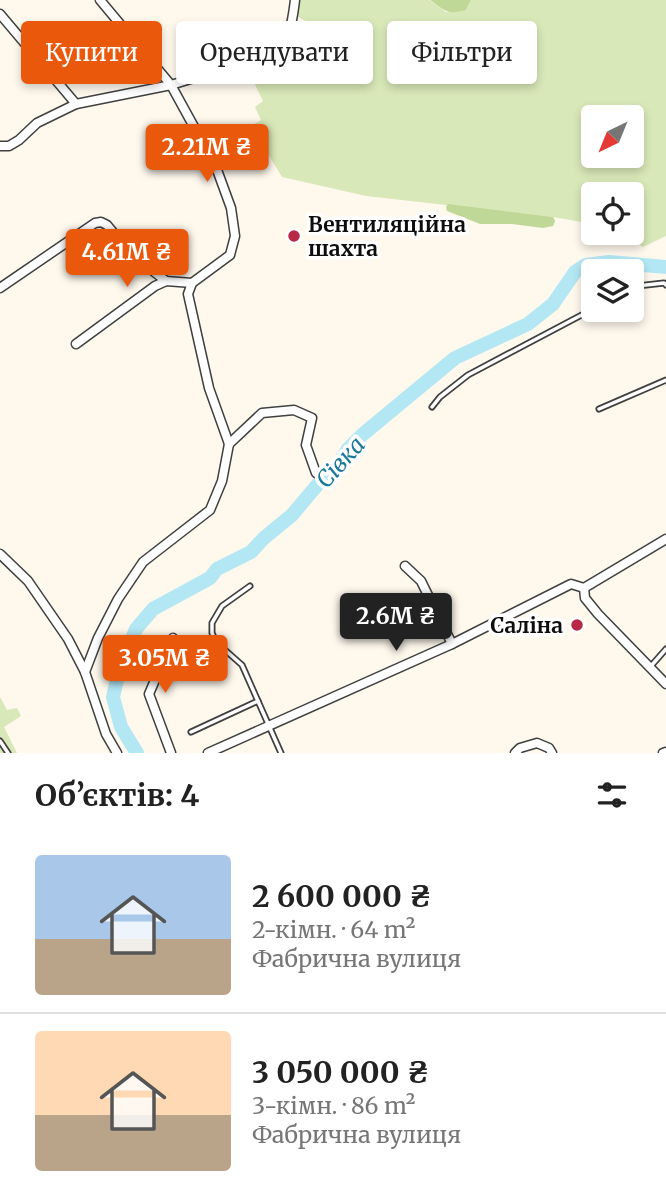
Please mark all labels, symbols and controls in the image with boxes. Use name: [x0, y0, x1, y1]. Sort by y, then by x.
chip: Купити: [21, 21, 162, 84]
chip: Орендувати: [176, 21, 373, 84]
chip: Фільтри: [387, 21, 537, 84]
north arrow: [581, 105, 644, 168]
map controls: [581, 105, 644, 322]
pin: 2.21M ₴: [142, 124, 272, 184]
text: 2.21M ₴: [162, 132, 252, 161]
button: locate: [581, 182, 644, 245]
place label: Вентиляційна шахта: [308, 211, 466, 262]
marker: Вентиляційна шахта: [286, 228, 302, 244]
pin: 4.61M ₴: [62, 230, 192, 289]
text: 4.61M ₴: [82, 237, 172, 266]
button: layers: [581, 259, 644, 322]
water label: Сівка: [309, 430, 371, 494]
pin: 2.6M ₴: [339, 594, 453, 653]
text: 2.6M ₴: [356, 601, 436, 630]
place label: Саліна: [491, 612, 563, 639]
marker: Саліна: [569, 617, 585, 633]
pin: 3.05M ₴: [100, 636, 230, 695]
text: 3.05M ₴: [119, 643, 211, 672]
text: Об’єктів: 4: [35, 776, 199, 814]
icon: filters: [593, 776, 631, 814]
text: 2 600 000 ₴: [252, 877, 432, 915]
icon: home: [91, 883, 175, 967]
text: 2-кімн. · 64 m²: [252, 915, 415, 944]
text: Фабрична вулиця: [252, 944, 461, 973]
text: 3 050 000 ₴: [252, 1053, 430, 1091]
icon: home: [91, 1059, 175, 1143]
text: 3-кімн. · 86 m²: [252, 1091, 415, 1120]
text: Фабрична вулиця: [252, 1120, 461, 1149]

